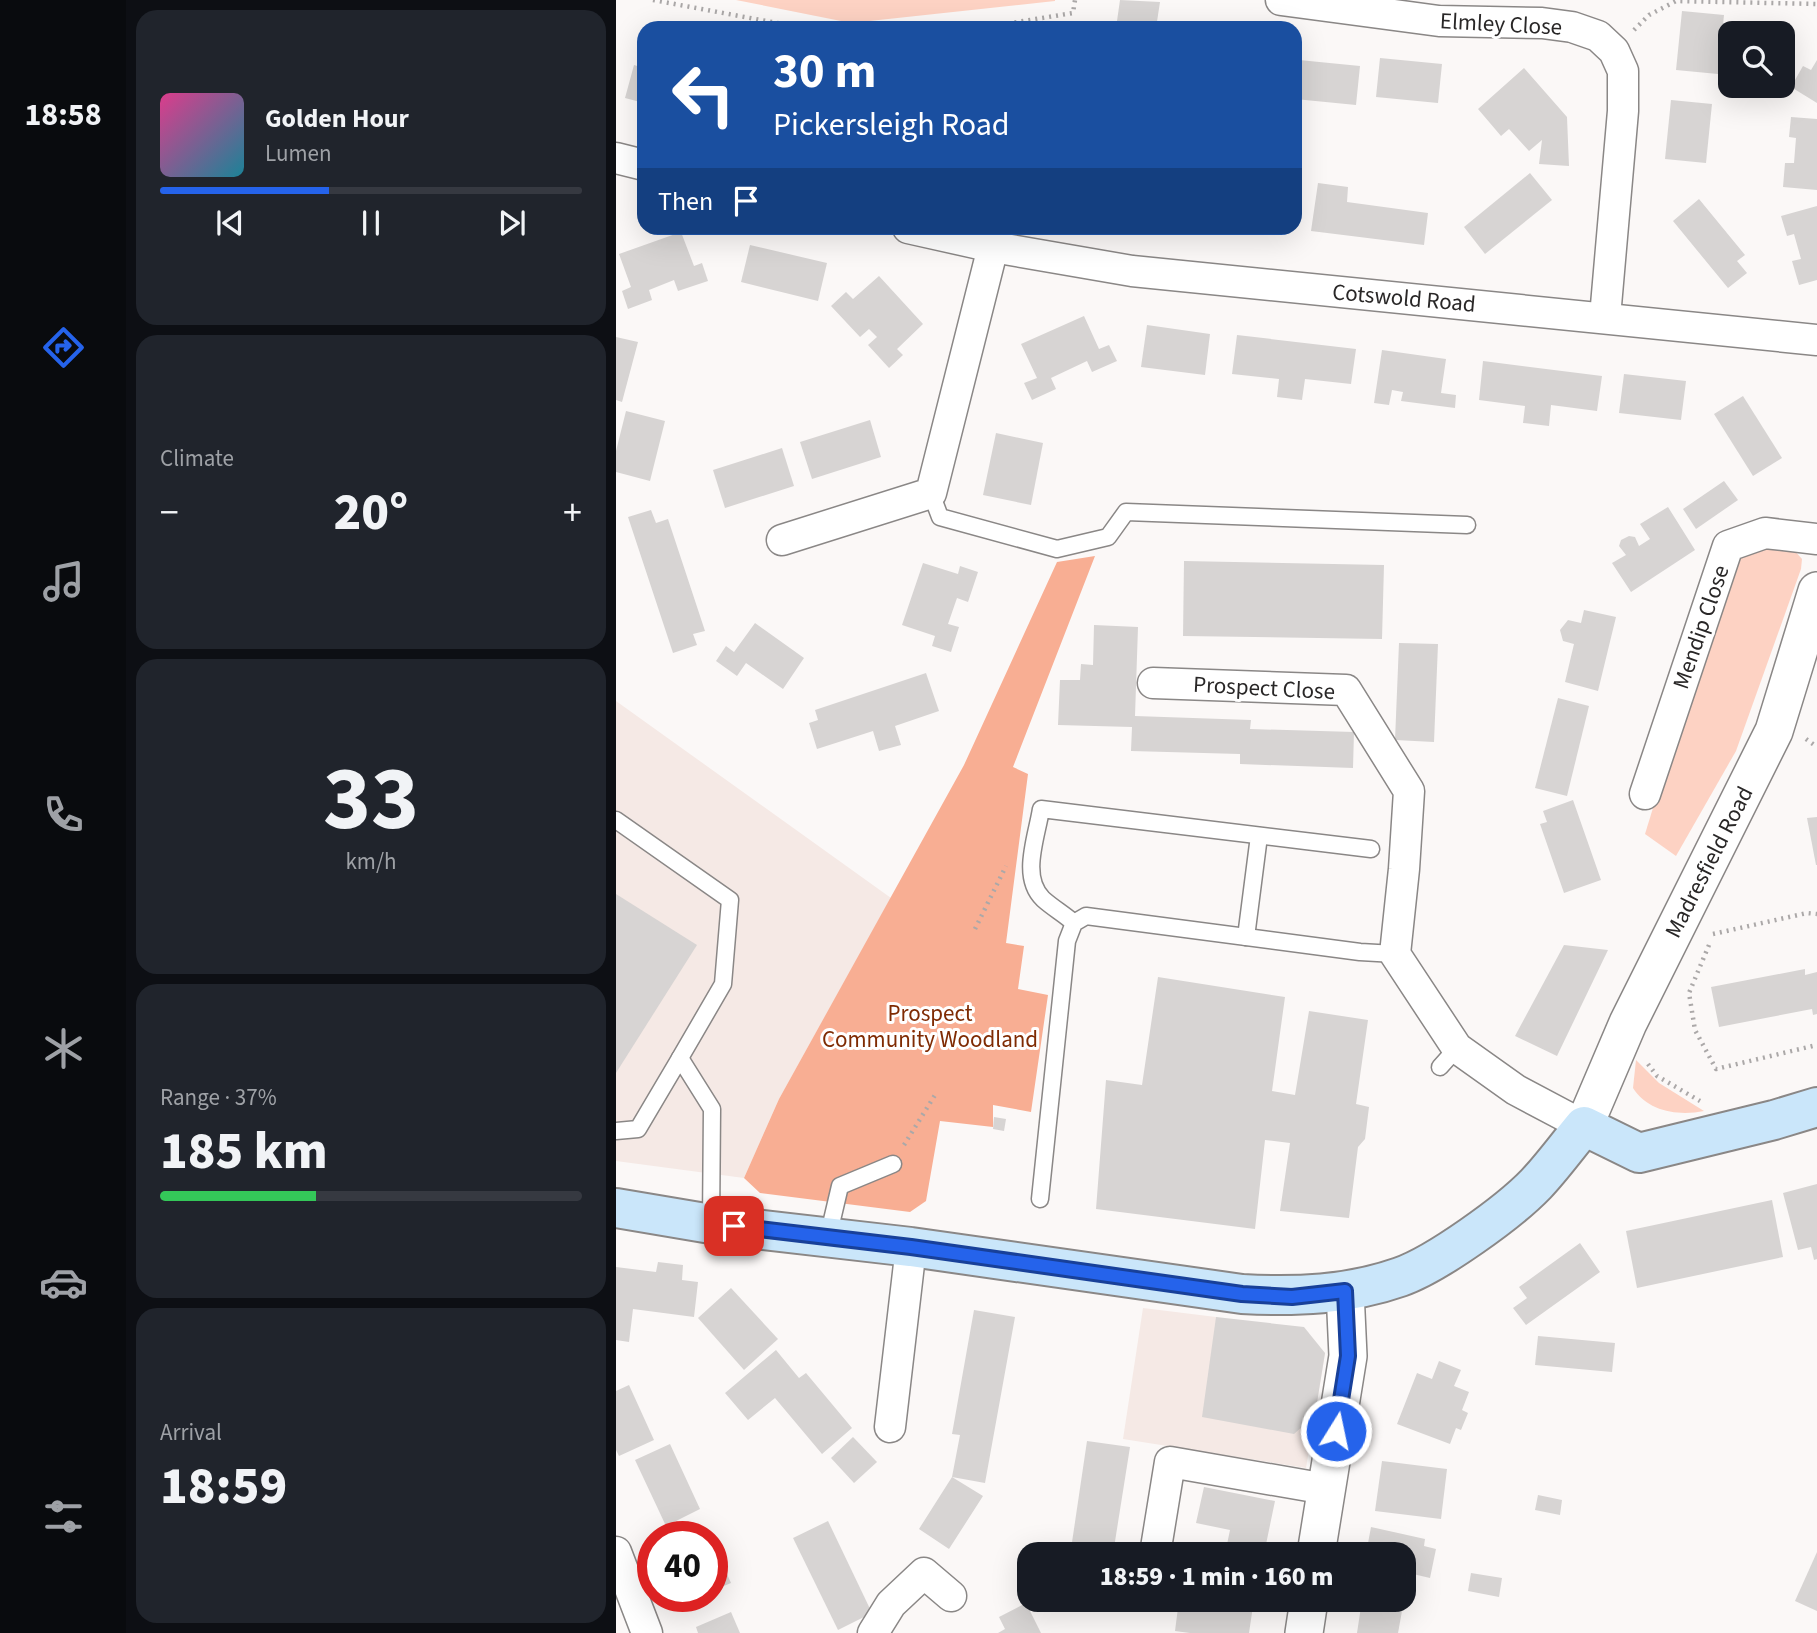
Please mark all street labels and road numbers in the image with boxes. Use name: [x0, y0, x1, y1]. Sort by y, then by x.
street label: Elmley Close: [1439, 4, 1563, 44]
street label: Cotswold Road: [1331, 275, 1477, 321]
street label: Mendip Close: [1664, 561, 1738, 693]
street label: Prospect Close: [1192, 668, 1336, 708]
street label: Madresfield Road: [1657, 780, 1761, 944]

